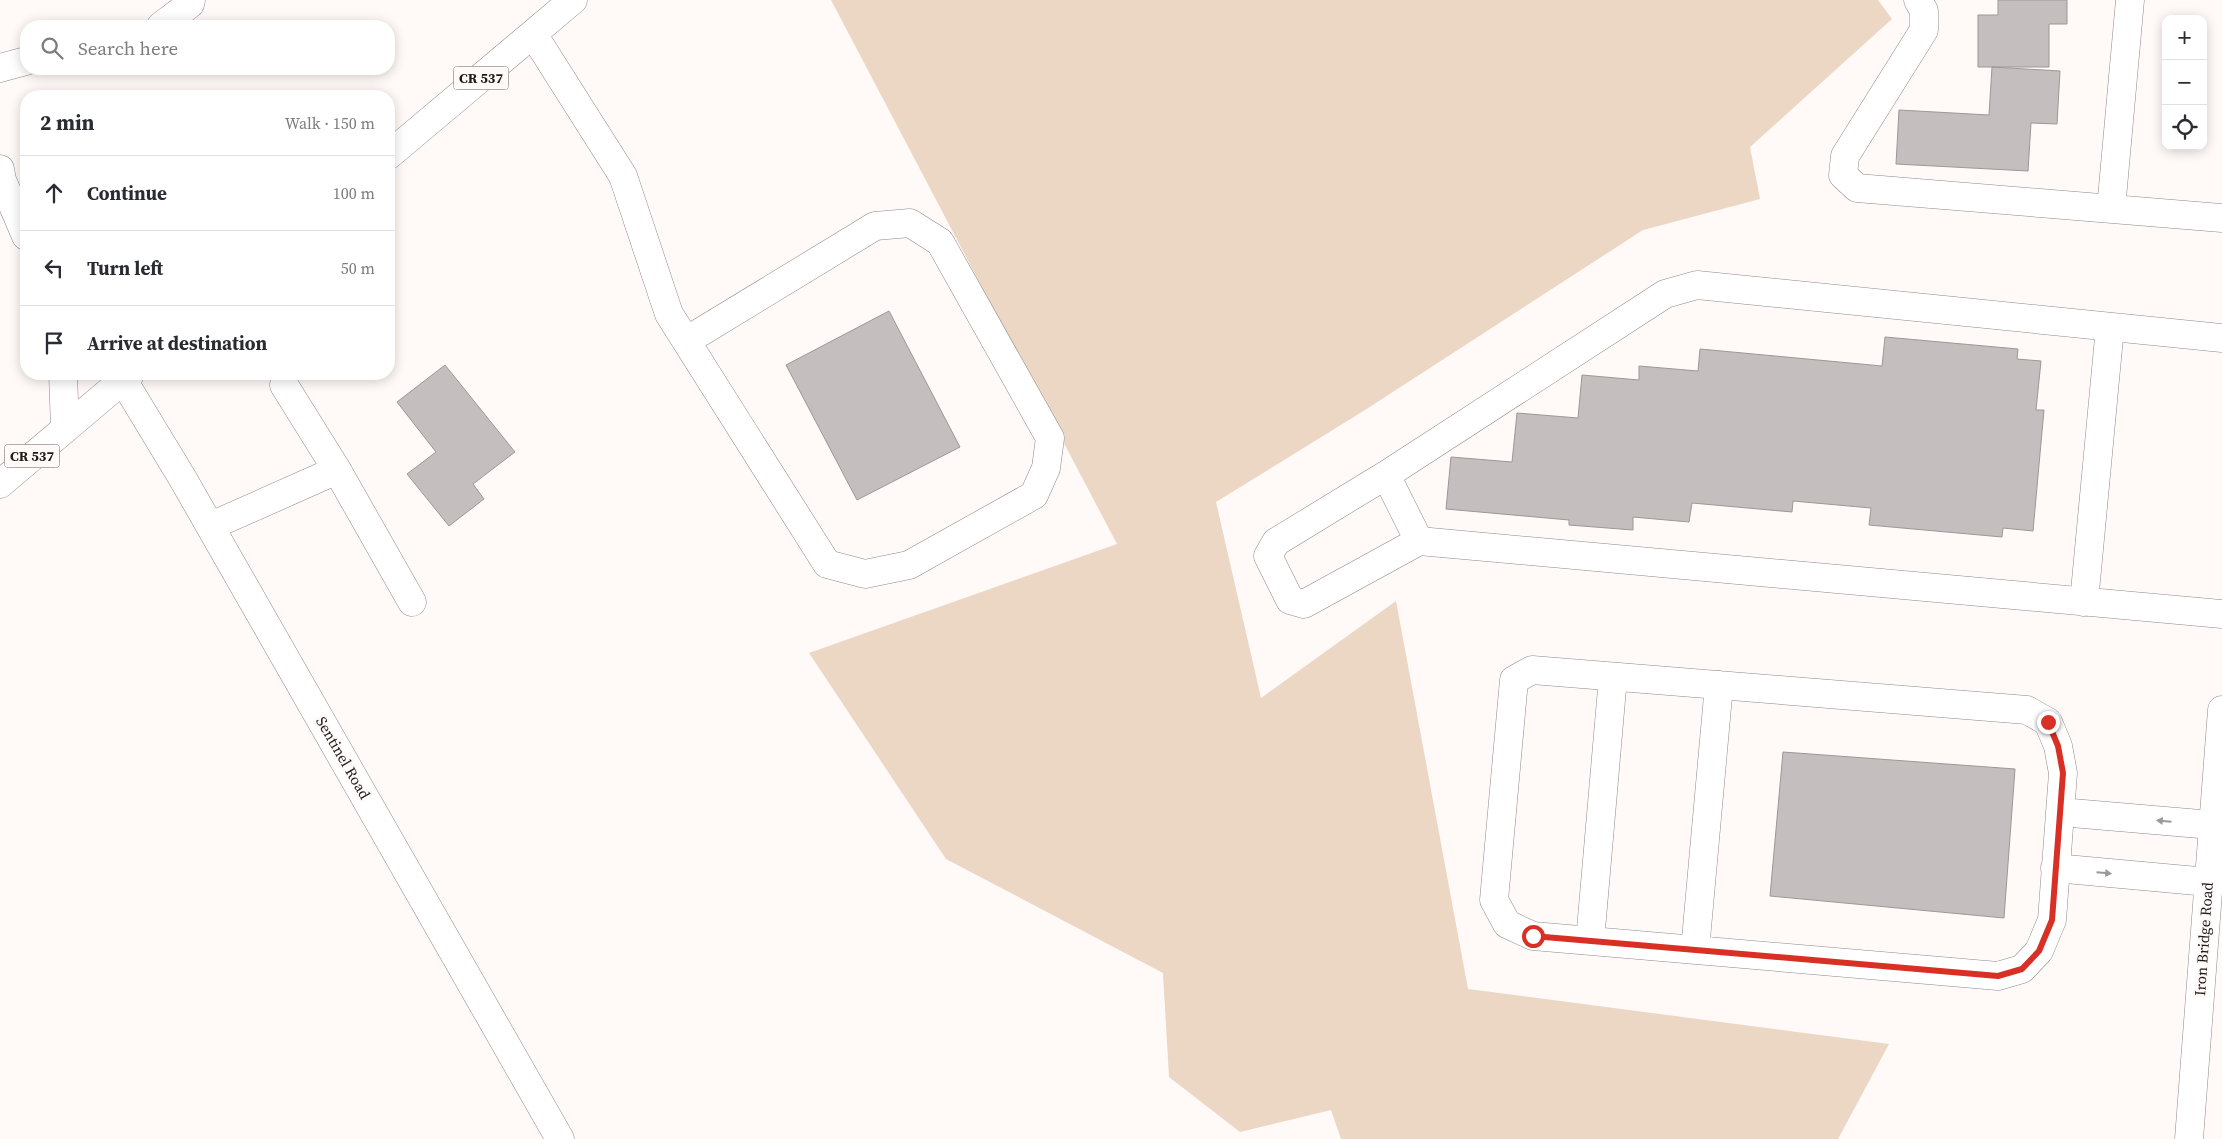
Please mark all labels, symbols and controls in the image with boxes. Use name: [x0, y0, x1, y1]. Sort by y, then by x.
map controls: [2162, 15, 2207, 150]
button: +: [2162, 15, 2207, 60]
search box: [20, 20, 395, 75]
icon: search: [38, 34, 66, 62]
text: Search here: [78, 35, 178, 61]
button: −: [2162, 60, 2207, 105]
road number: CR 537: [454, 66, 508, 90]
button: locate: [2162, 105, 2207, 150]
text: 2 min: [40, 108, 95, 137]
text: Walk · 150 m: [285, 112, 375, 134]
icon: ahead: [40, 179, 68, 207]
text: Continue: [87, 180, 167, 206]
text: 100 m: [333, 182, 375, 204]
icon: left: [40, 254, 68, 282]
text: Turn left: [87, 255, 163, 281]
text: 50 m: [341, 257, 375, 279]
icon: arrive: [40, 329, 68, 357]
text: Arrive at destination: [87, 330, 267, 356]
road number: CR 537: [5, 444, 60, 468]
route end: [2037, 711, 2060, 734]
street label: Sentinel Road: [311, 713, 376, 803]
one-way arrow: [2156, 817, 2172, 825]
one-way arrow: [2096, 869, 2112, 877]
street label: Iron Bridge Road: [2189, 881, 2218, 997]
route start: [1522, 925, 1545, 948]

